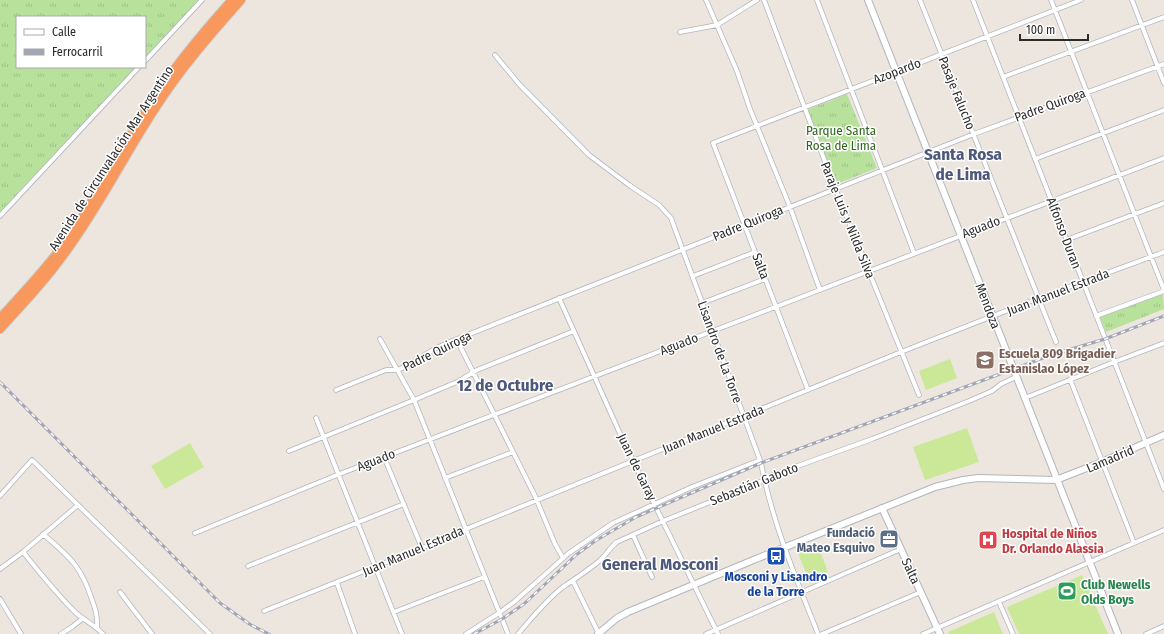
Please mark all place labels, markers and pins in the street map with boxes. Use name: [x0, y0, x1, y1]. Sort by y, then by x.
place label: Escuela 809 Brigadier Estanislao López: [999, 346, 1116, 376]
school or university icon: Escuela 809 Brigadier Estanislao López: [974, 349, 996, 371]
place label: Fundació Mateo Esquivo: [797, 525, 875, 555]
place label: Hospital de Niños Dr. Orlando Alassia: [1002, 526, 1104, 556]
office icon: Fundació Mateo Esquivo: [878, 528, 900, 550]
hospital icon: Hospital de Niños Dr. Orlando Alassia: [977, 529, 999, 551]
bus stop icon: Mosconi y Lisandro de la Torre: [765, 545, 787, 567]
place label: Mosconi y Lisandro de la Torre: [725, 569, 827, 599]
place label: Club Newells Olds Boys: [1081, 577, 1151, 607]
sports icon: Club Newells Olds Boys: [1056, 580, 1078, 602]

